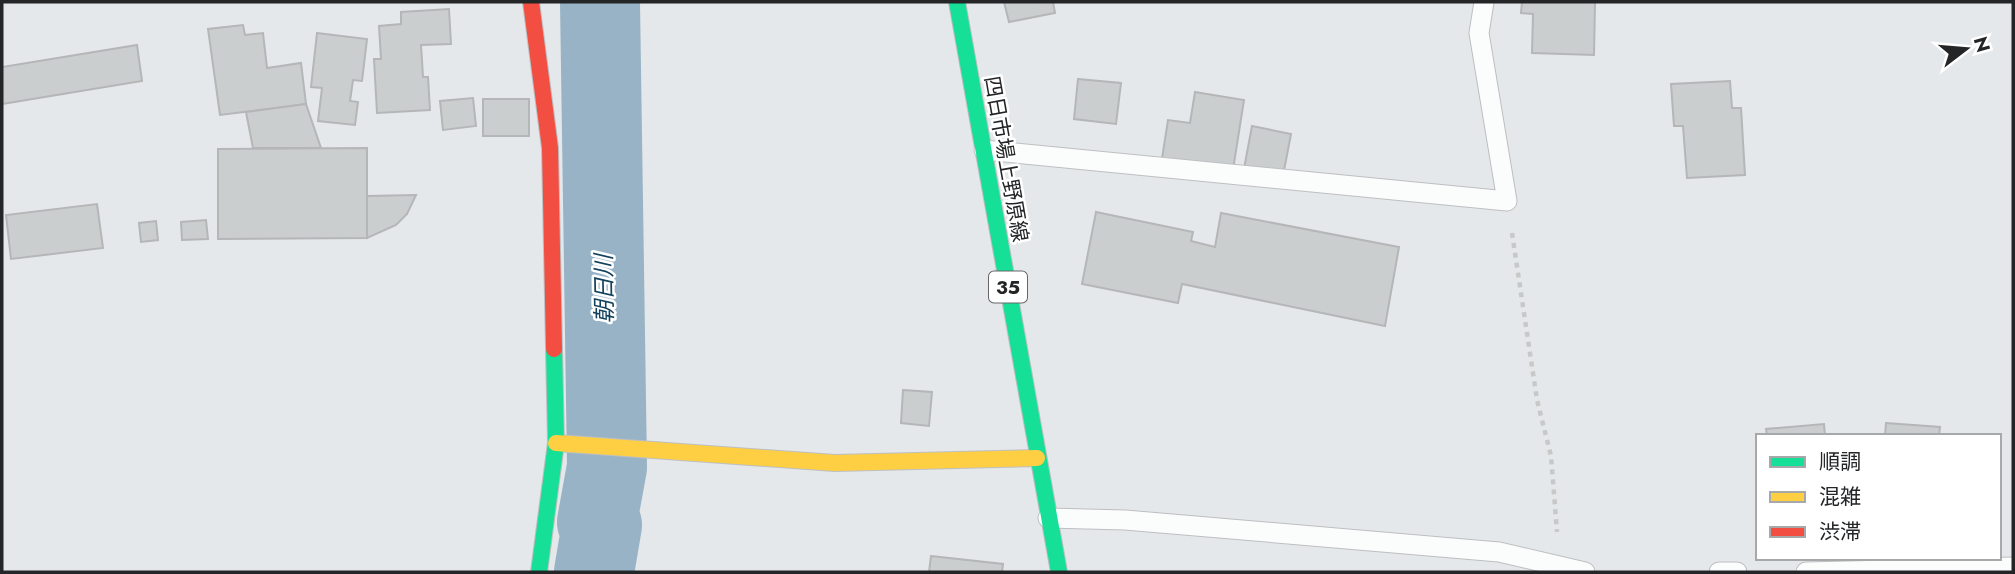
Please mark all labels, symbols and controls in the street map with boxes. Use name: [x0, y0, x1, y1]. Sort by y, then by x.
north arrow: [1931, 14, 2001, 84]
text: N: [1967, 33, 1997, 55]
street label: 四日市場上野原線: [977, 74, 1035, 244]
water label: 朝日川: [586, 251, 622, 324]
road number: 35: [989, 272, 1027, 302]
legend: [1756, 434, 2001, 560]
text: 順調: [1819, 447, 1861, 477]
text: 混雑: [1819, 482, 1861, 512]
text: 渋滞: [1819, 517, 1861, 547]

